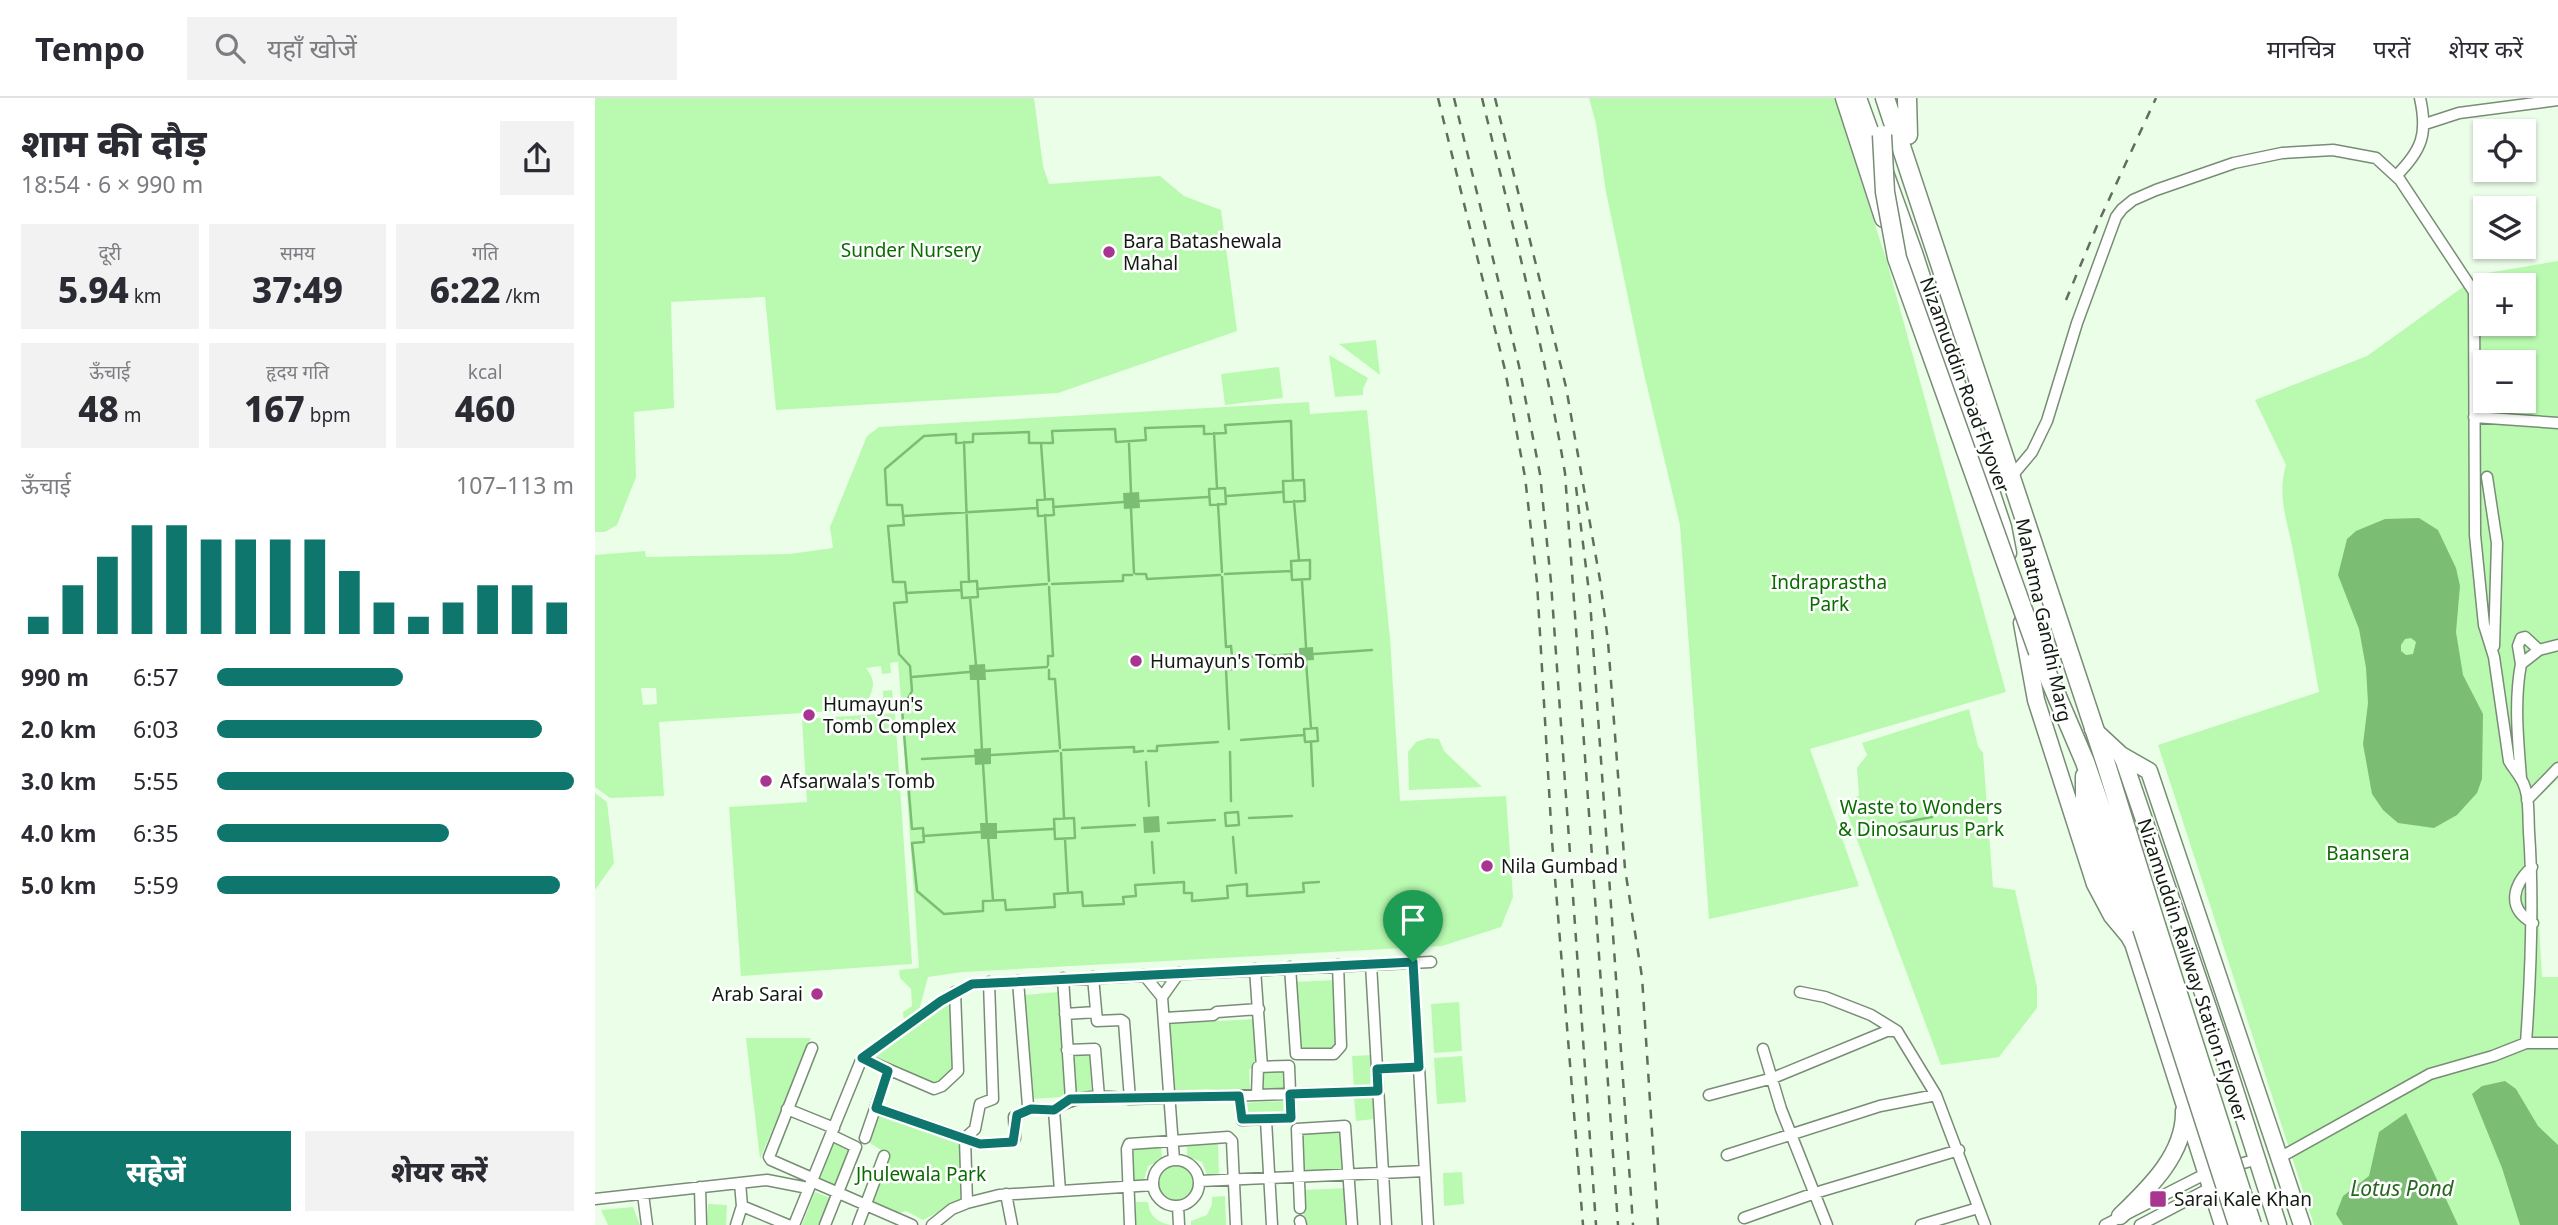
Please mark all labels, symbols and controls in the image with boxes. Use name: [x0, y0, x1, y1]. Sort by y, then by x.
search box: [187, 17, 677, 80]
text: Tempo: [35, 26, 145, 71]
icon: search: [211, 29, 249, 67]
text: यहाँ खोजें: [267, 30, 357, 66]
text: मानचित्र: [2267, 32, 2335, 65]
text: परतें: [2373, 32, 2410, 65]
text: शेयर करें: [2448, 32, 2523, 65]
text: शाम की दौड़: [21, 116, 207, 168]
map controls: [2473, 119, 2536, 413]
button: locate: [2473, 119, 2536, 182]
button: share: [500, 121, 574, 195]
text: 18:54 · 6 × 990 m: [21, 168, 203, 200]
button: layers: [2473, 196, 2536, 259]
place label: Bara Batashewala Mahal: [1123, 228, 1282, 276]
park label: Sunder Nursery: [841, 237, 982, 263]
text: दूरी: [98, 240, 121, 266]
text: समय: [280, 240, 315, 266]
text: गति: [472, 240, 498, 266]
marker: Bara Batashewala Mahal: [1101, 244, 1117, 260]
text: 5.94: [58, 266, 129, 313]
text: 37:49: [252, 266, 343, 313]
text: 6:22: [430, 266, 501, 313]
button: +: [2473, 273, 2536, 336]
street label: Nizamuddin Road Flyover: [1914, 274, 2016, 497]
text: km: [129, 283, 162, 309]
text: /km: [501, 283, 540, 309]
button: −: [2473, 350, 2536, 413]
text: ऊँचाई: [89, 359, 130, 385]
text: हृदय गति: [266, 359, 329, 385]
text: kcal: [468, 359, 503, 385]
text: 48: [78, 385, 119, 432]
text: 167: [244, 385, 305, 432]
text: 460: [455, 385, 516, 432]
text: m: [119, 402, 141, 428]
text: bpm: [305, 402, 351, 428]
text: ऊँचाई: [21, 469, 71, 501]
text: 107–113 m: [456, 469, 574, 501]
street label: Mahatma Gandhi Marg: [2010, 516, 2078, 724]
park label: Indraprastha Park: [1771, 569, 1887, 617]
place label: Humayun's Tomb: [1150, 648, 1305, 674]
marker: Humayun's Tomb: [1128, 653, 1144, 669]
text: 990 m: [21, 661, 89, 693]
text: 6:57: [133, 661, 179, 693]
place label: Humayun's Tomb Complex: [823, 691, 956, 739]
marker: Humayun's Tomb Complex: [801, 707, 817, 723]
text: 2.0 km: [21, 713, 96, 745]
text: 6:03: [133, 713, 179, 745]
text: 3.0 km: [21, 765, 96, 797]
text: 5:55: [133, 765, 179, 797]
place label: Afsarwala's Tomb: [780, 768, 935, 794]
marker: Afsarwala's Tomb: [758, 773, 774, 789]
park label: Waste to Wonders & Dinosaurus Park: [1838, 794, 2004, 842]
street label: Nizamuddin Railway Station Flyover: [2132, 815, 2254, 1125]
text: 4.0 km: [21, 817, 96, 849]
text: 6:35: [133, 817, 179, 849]
park label: Baansera: [2326, 840, 2410, 866]
place label: Nila Gumbad: [1501, 853, 1618, 879]
marker: Nila Gumbad: [1479, 858, 1495, 874]
text: 5.0 km: [21, 869, 96, 901]
text: 5:59: [133, 869, 179, 901]
pin: [1383, 890, 1443, 962]
icon: arrive: [1394, 901, 1432, 939]
place label: Arab Sarai: [712, 981, 803, 1007]
marker: Arab Sarai: [809, 986, 825, 1002]
button: सहेजें: [21, 1131, 291, 1211]
button: शेयर करें: [305, 1131, 574, 1211]
park label: Jhulewala Park: [854, 1161, 986, 1187]
water label: Lotus Pond: [2350, 1174, 2455, 1202]
place label: Sarai Kale Khan: [2174, 1186, 2312, 1212]
marker: Sarai Kale Khan: [2148, 1189, 2168, 1209]

